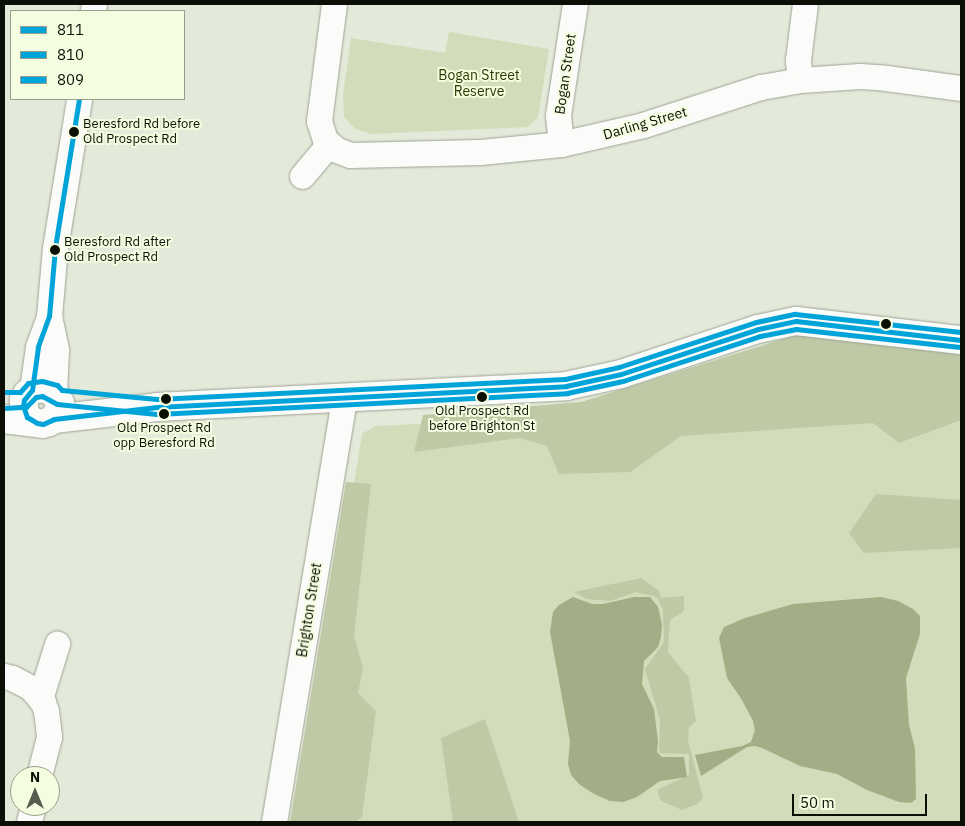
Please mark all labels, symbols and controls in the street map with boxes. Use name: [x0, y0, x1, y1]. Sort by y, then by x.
legend: [10, 10, 185, 100]
text: 811: [57, 20, 84, 39]
street label: Bogan Street: [551, 32, 579, 116]
text: 810: [57, 45, 84, 64]
park label: Bogan Street Reserve: [438, 67, 520, 100]
text: 809: [57, 70, 84, 89]
street label: Darling Street: [601, 103, 689, 143]
place label: Beresford Rd before Old Prospect Rd: [83, 117, 200, 148]
marker: Beresford Rd before Old Prospect Rd: [69, 127, 79, 137]
place label: Beresford Rd after Old Prospect Rd: [64, 235, 171, 266]
marker: Beresford Rd after Old Prospect Rd: [50, 245, 60, 255]
unlabelled marker: [881, 319, 891, 329]
marker: Old Prospect Rd before Brighton St: [477, 392, 487, 402]
unlabelled marker: [161, 394, 171, 404]
place label: Old Prospect Rd before Brighton St: [429, 404, 535, 435]
marker: Old Prospect Rd opp Beresford Rd: [159, 409, 169, 419]
place label: Old Prospect Rd opp Beresford Rd: [113, 421, 215, 452]
street label: Brighton Street: [293, 562, 325, 658]
north arrow: [10, 766, 60, 816]
text: N: [30, 768, 40, 786]
scale bar: [795, 784, 930, 816]
text: 50 m: [800, 793, 835, 812]

